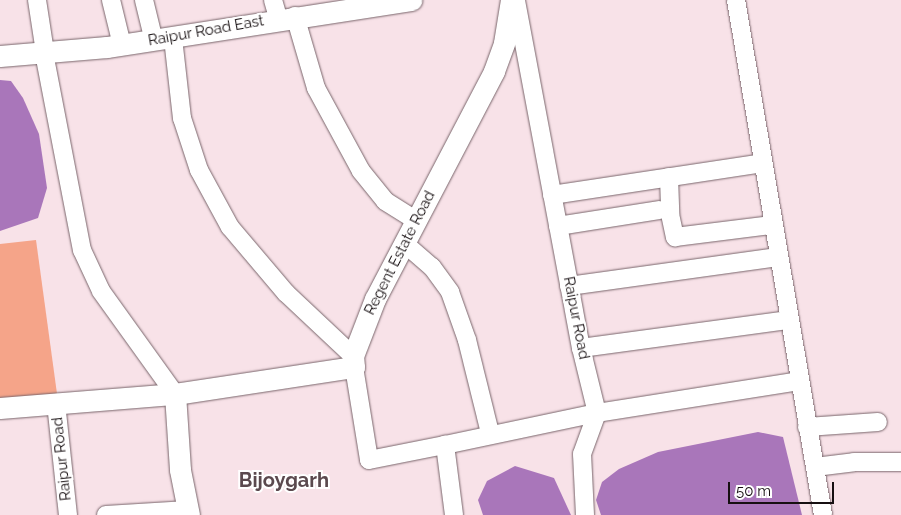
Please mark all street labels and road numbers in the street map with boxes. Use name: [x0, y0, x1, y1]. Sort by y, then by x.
street label: Raipur Road East: [146, 12, 266, 50]
street label: Regent Estate Road: [361, 188, 439, 318]
street label: Raipur Road: [559, 275, 593, 361]
street label: Raipur Road: [49, 416, 75, 502]

